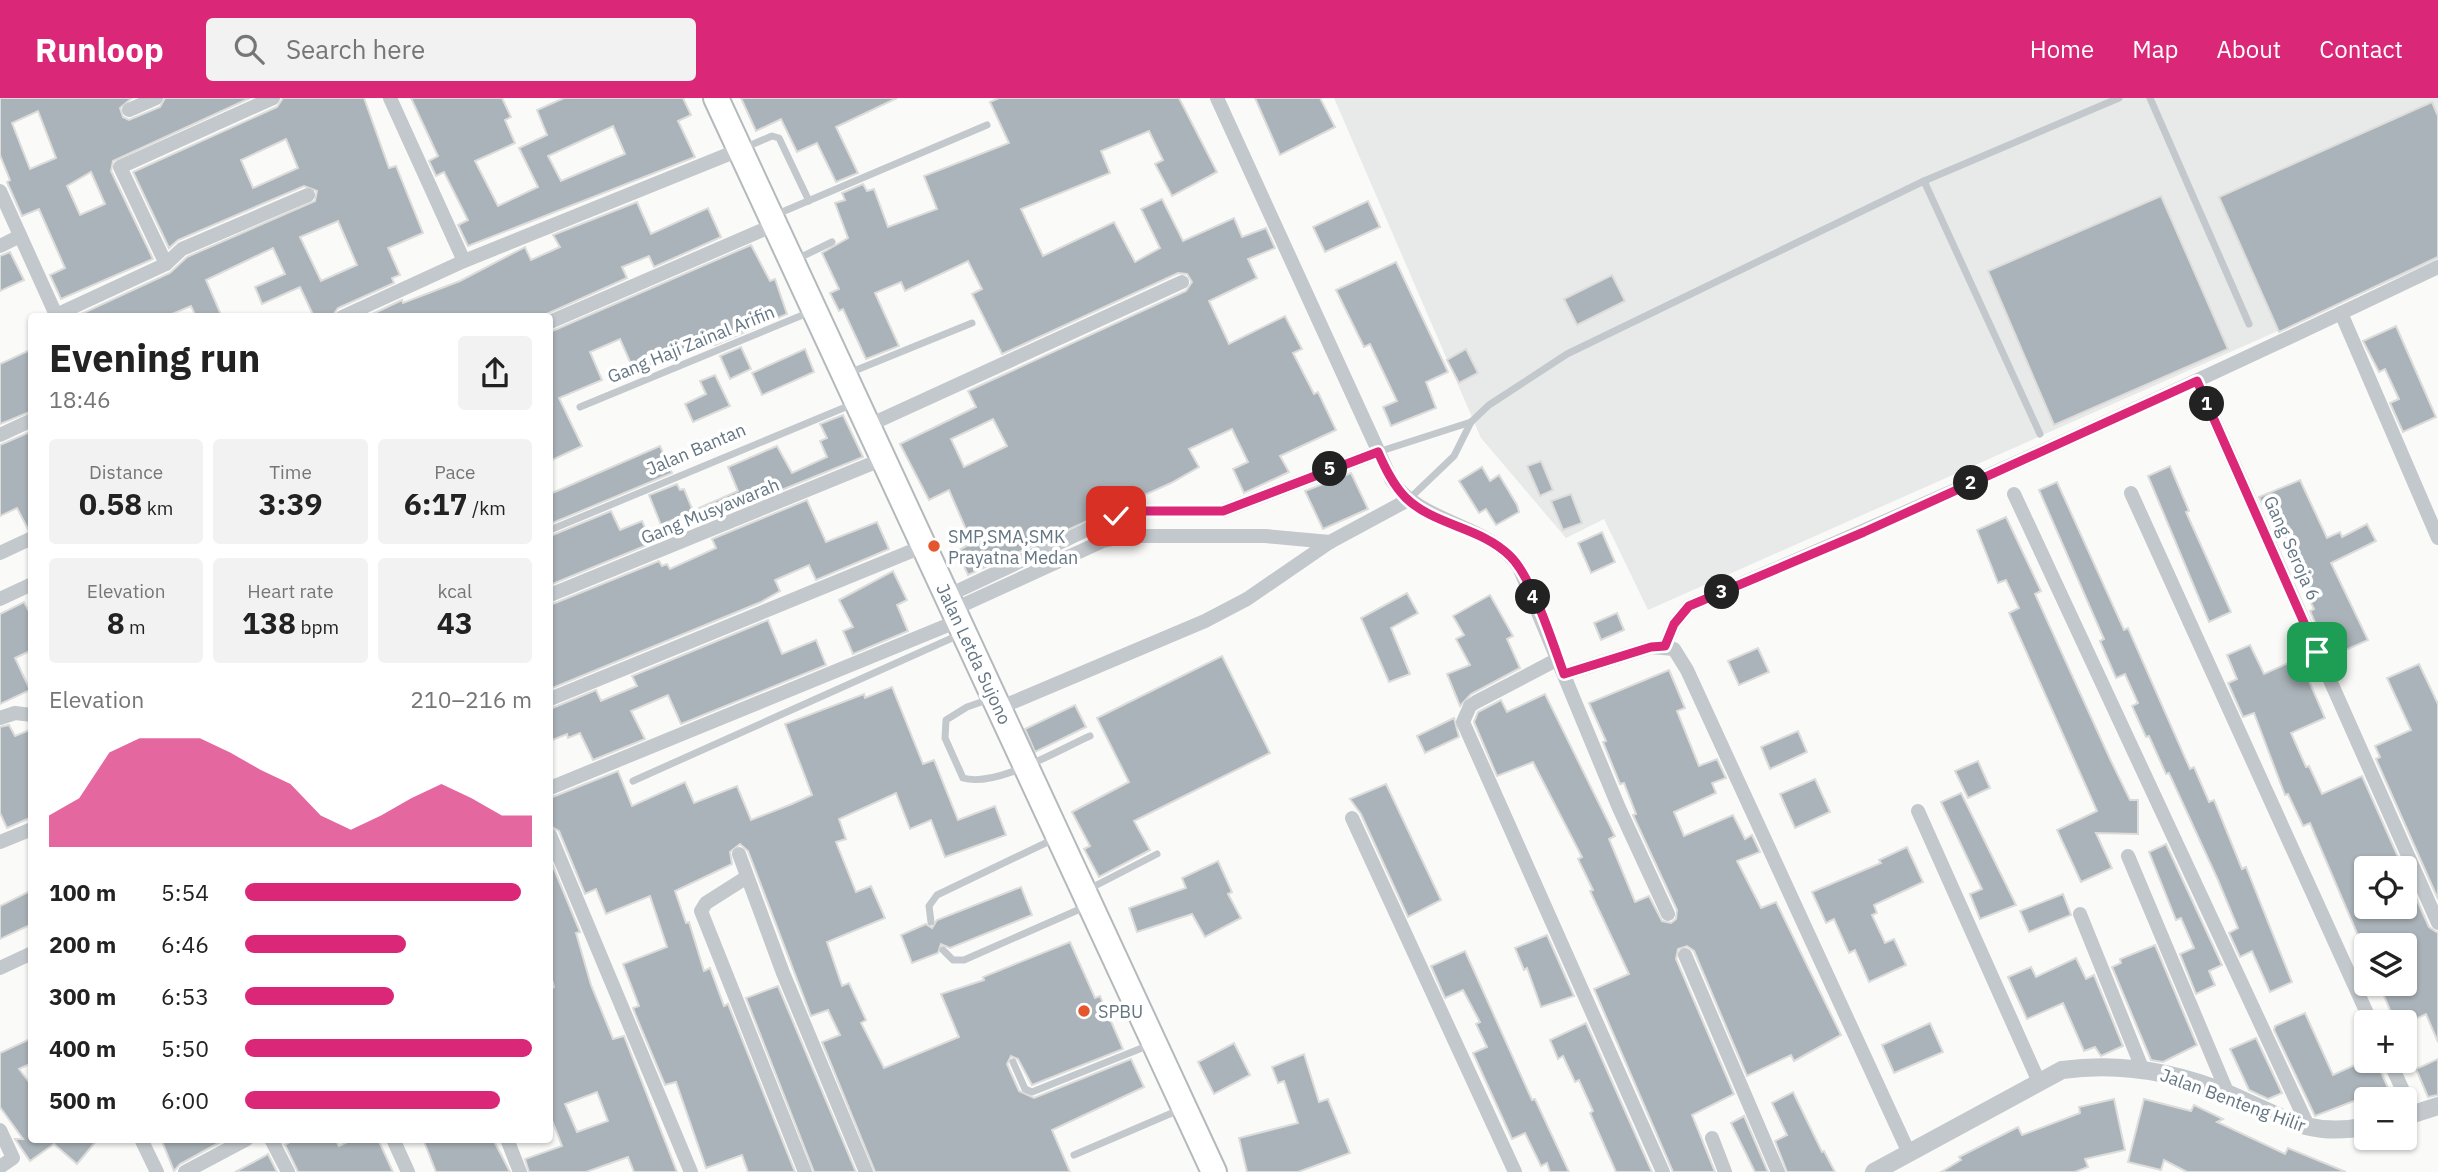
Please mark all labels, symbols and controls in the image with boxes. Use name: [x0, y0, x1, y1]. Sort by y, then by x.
search box: [206, 18, 696, 81]
text: Runloop: [35, 28, 164, 71]
icon: search: [230, 30, 268, 68]
text: Search here: [286, 32, 425, 66]
text: Home: [2030, 33, 2094, 65]
text: Map: [2132, 33, 2178, 65]
text: About: [2216, 33, 2281, 65]
text: Contact: [2319, 33, 2403, 65]
street label: Gang Haji Zainal Arifin: [604, 300, 778, 388]
text: Evening run: [49, 333, 260, 382]
button: share: [458, 336, 532, 410]
text: 18:46: [49, 384, 111, 414]
pin: 1: [2190, 386, 2224, 422]
text: 1: [2201, 391, 2212, 415]
street label: Jalan Bantan: [643, 418, 749, 480]
pin: 5: [1312, 452, 1348, 486]
text: 5: [1324, 456, 1335, 480]
text: Distance: [89, 460, 163, 484]
text: Time: [269, 460, 312, 484]
text: Pace: [434, 460, 476, 484]
pin: 2: [1954, 466, 1988, 500]
text: 2: [1965, 470, 1976, 494]
street label: Gang Musyawarah: [637, 473, 783, 549]
text: 0.58: [79, 484, 142, 523]
text: 3:39: [259, 484, 322, 523]
text: 6:17: [404, 484, 468, 523]
pin: [1086, 486, 1146, 546]
street label: Gang Seroja 6: [2259, 492, 2325, 604]
text: km: [142, 496, 173, 520]
text: /km: [468, 496, 506, 520]
icon: check: [1097, 497, 1135, 535]
place label: SMP,SMA,SMK Prayatna Medan: [948, 525, 1078, 569]
marker: SMP,SMA,SMK Prayatna Medan: [926, 538, 942, 554]
pin: 3: [1704, 574, 1740, 610]
text: Elevation: [87, 579, 166, 603]
text: Heart rate: [247, 579, 334, 603]
text: kcal: [438, 579, 472, 603]
text: 3: [1716, 579, 1727, 603]
street label: Jalan Letda Sujono: [931, 580, 1017, 728]
pin: 4: [1516, 580, 1550, 614]
text: 4: [1527, 584, 1538, 608]
text: 8: [107, 603, 125, 642]
text: 138: [242, 603, 296, 642]
text: 43: [437, 603, 473, 642]
text: m: [125, 615, 146, 639]
text: bpm: [296, 615, 339, 639]
pin: [2287, 622, 2347, 682]
icon: arrive: [2298, 633, 2336, 671]
text: Elevation: [49, 684, 144, 714]
text: 210–216 m: [410, 684, 532, 714]
map controls: [2354, 856, 2417, 1150]
button: locate: [2354, 856, 2417, 919]
text: 100 m: [49, 877, 116, 907]
text: 5:54: [161, 877, 209, 907]
text: 200 m: [49, 929, 116, 959]
text: 6:46: [161, 929, 209, 959]
button: layers: [2354, 933, 2417, 996]
text: 300 m: [49, 981, 116, 1011]
text: 6:53: [161, 981, 209, 1011]
place label: SPBU: [1098, 1000, 1143, 1023]
marker: SPBU: [1076, 1003, 1092, 1019]
button: +: [2354, 1010, 2417, 1073]
text: 400 m: [49, 1033, 116, 1063]
text: 5:50: [161, 1033, 209, 1063]
street label: Jalan Benteng Hilir: [2157, 1063, 2309, 1137]
text: 500 m: [49, 1085, 116, 1115]
text: 6:00: [161, 1085, 209, 1115]
button: −: [2354, 1087, 2417, 1150]

